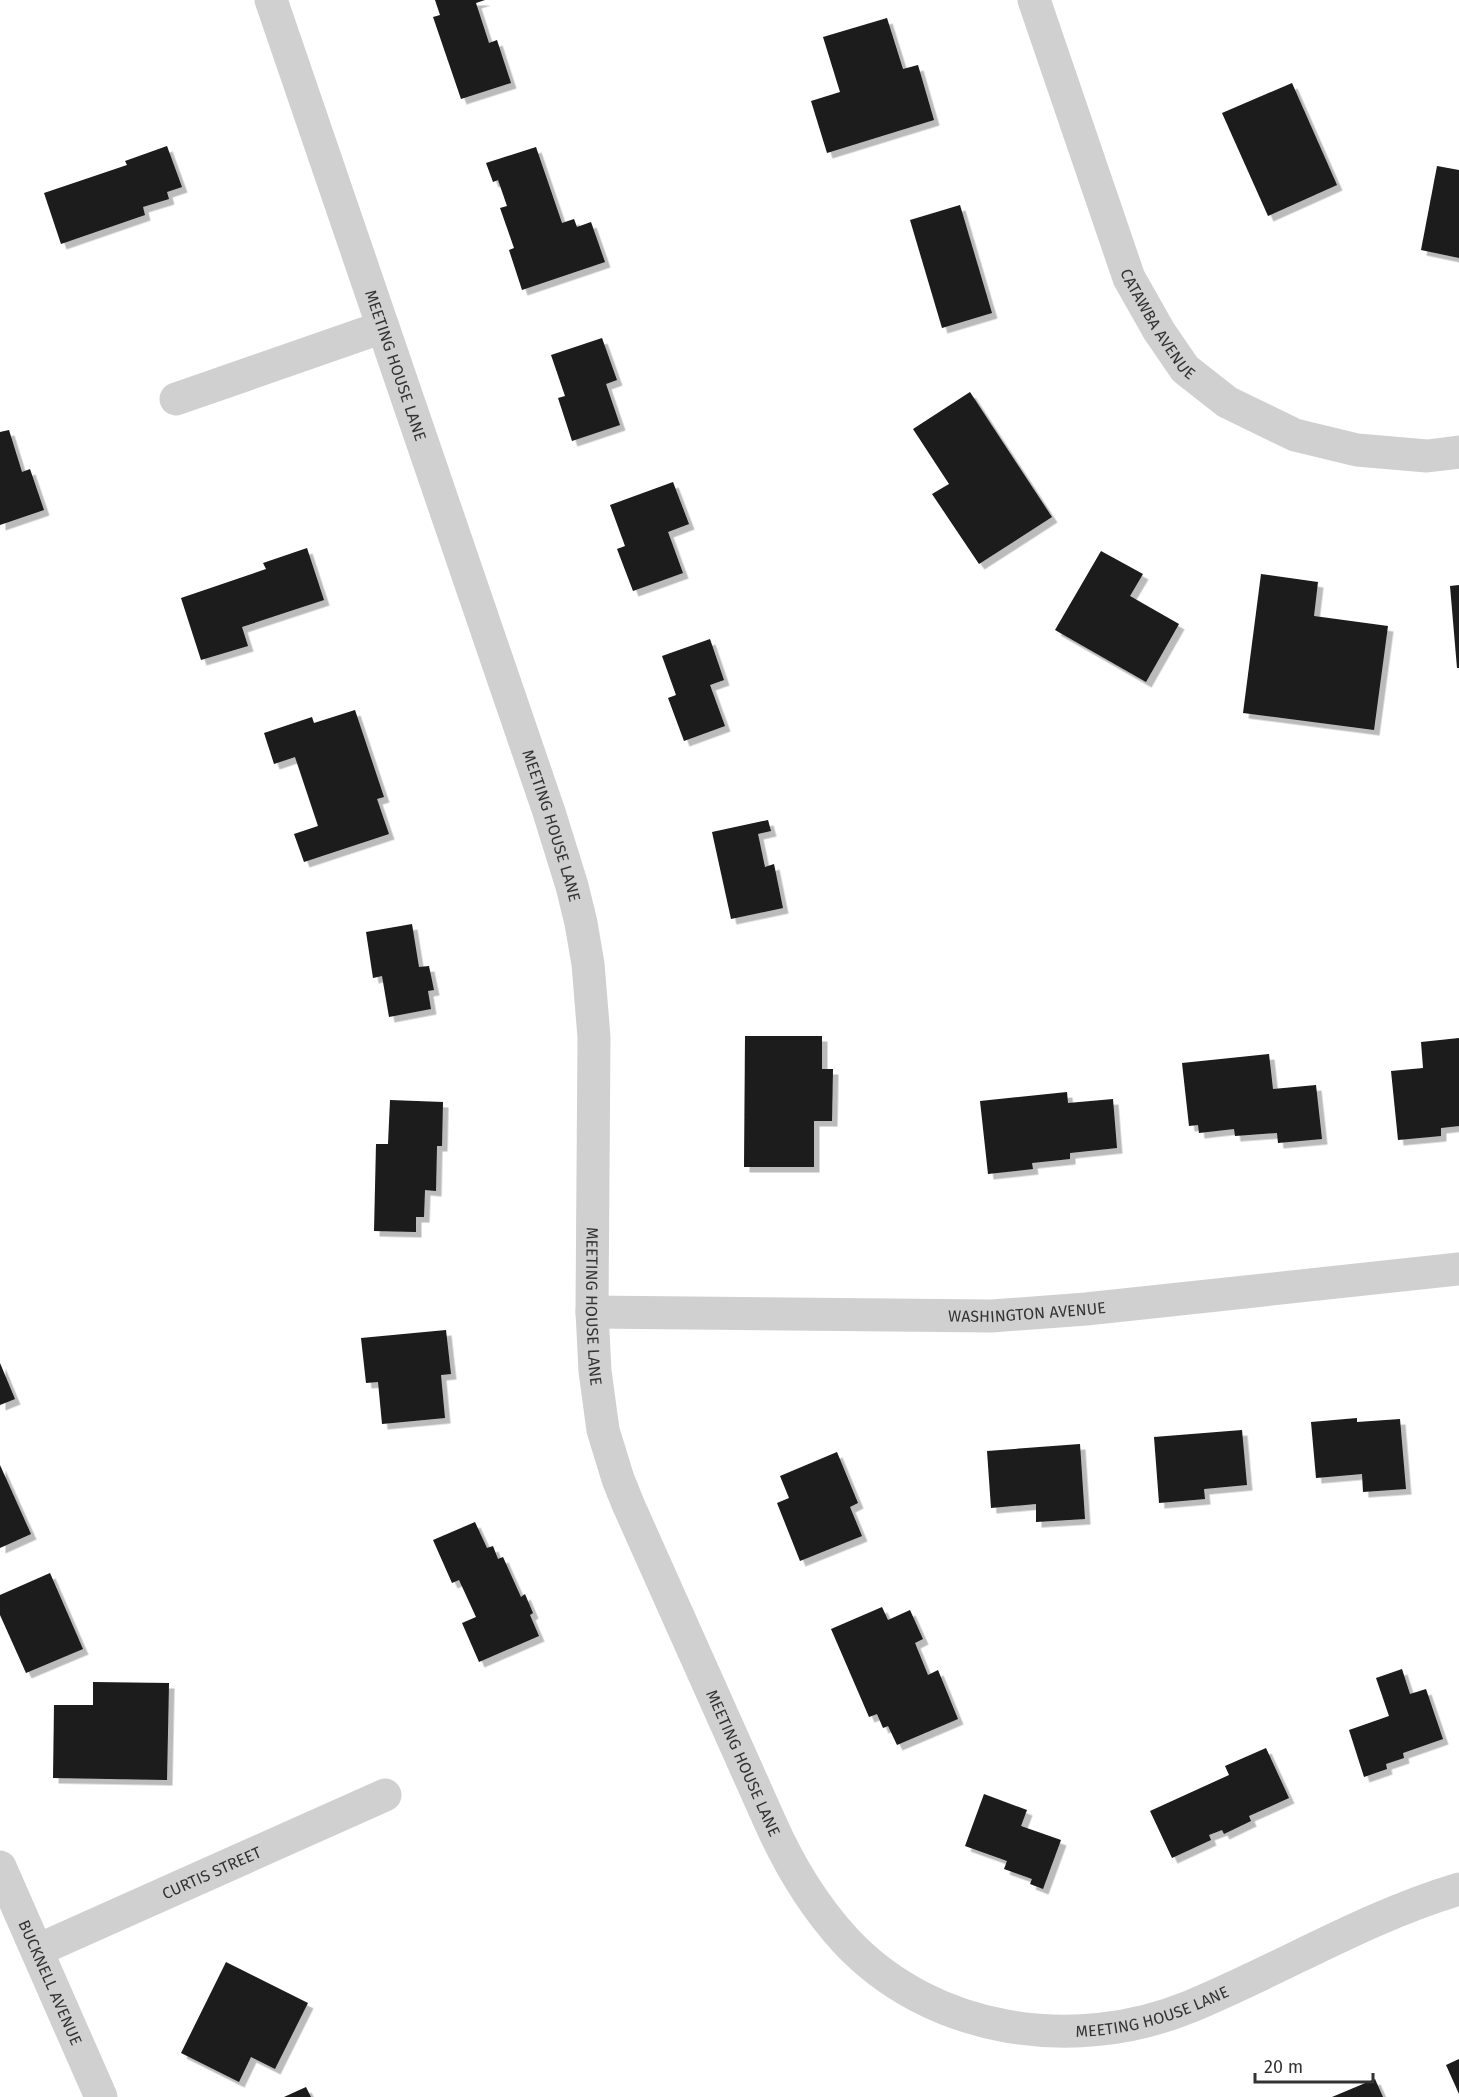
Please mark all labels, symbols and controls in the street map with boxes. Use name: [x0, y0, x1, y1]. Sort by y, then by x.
street label: CATAWBA AVENUE: [1117, 266, 1199, 383]
street label: MEETING HOUSE LANE: [361, 287, 431, 443]
street label: MEETING HOUSE LANE: [519, 747, 585, 903]
street label: MEETING HOUSE LANE: [582, 1227, 606, 1387]
street label: WASHINGTON AVENUE: [948, 1297, 1107, 1326]
street label: MEETING HOUSE LANE: [703, 1687, 785, 1839]
street label: CURTIS STREET: [159, 1842, 265, 1903]
street label: BUCKNELL AVENUE: [15, 1917, 86, 2048]
street label: MEETING HOUSE LANE: [1075, 1982, 1231, 2041]
scale bar: [1255, 2046, 1374, 2084]
text: 20 m: [1264, 2056, 1303, 2078]

